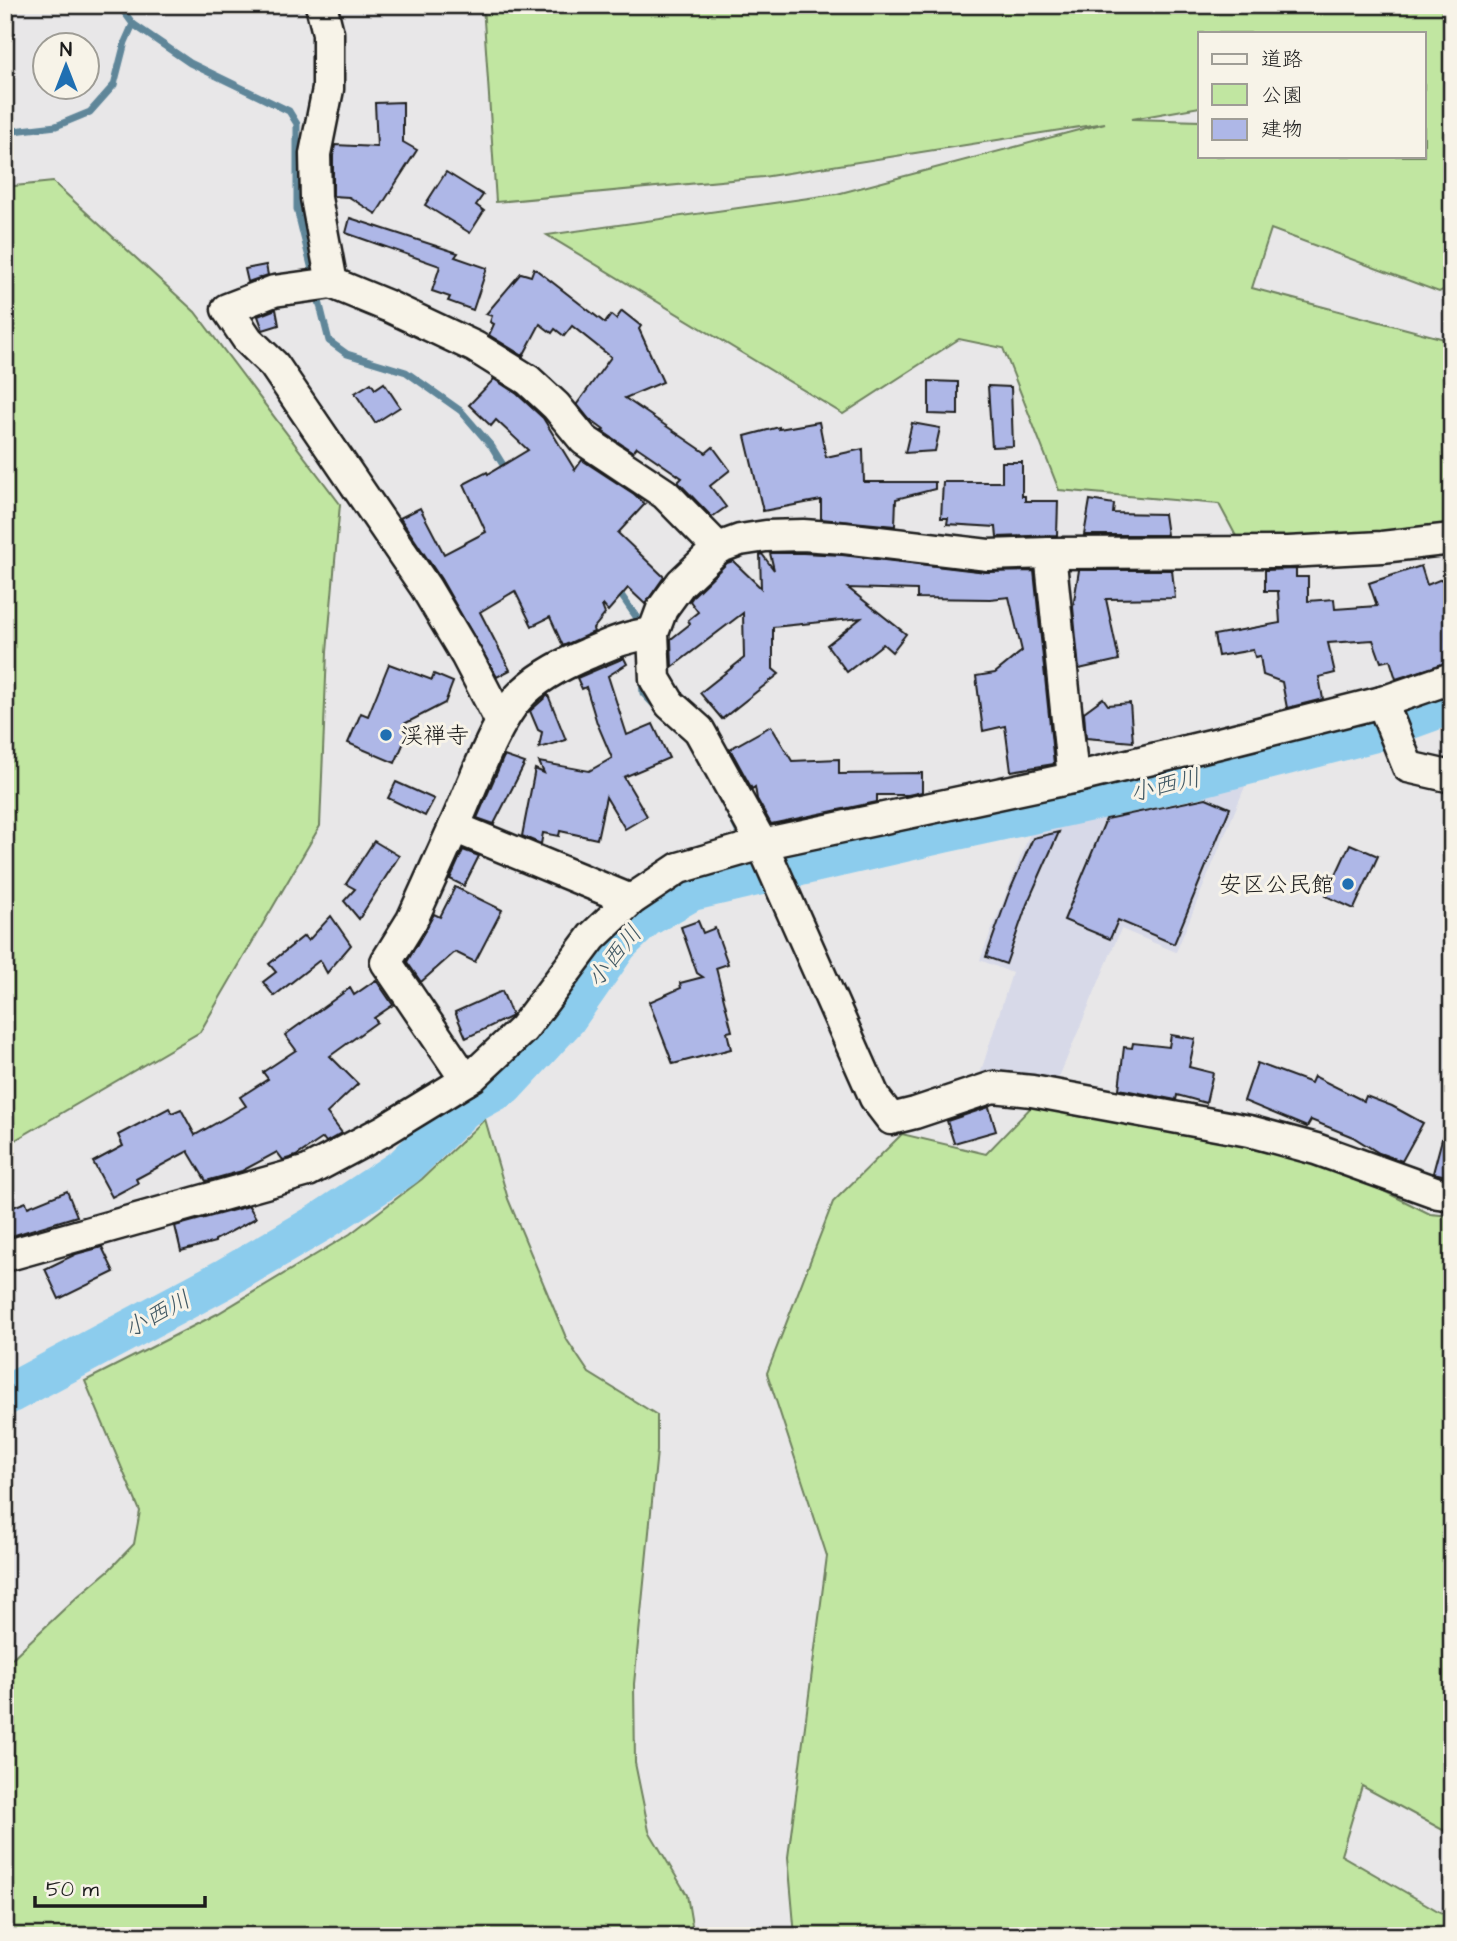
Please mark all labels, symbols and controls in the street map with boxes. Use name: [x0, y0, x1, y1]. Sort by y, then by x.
north arrow: [32, 32, 102, 102]
legend: [1198, 32, 1426, 158]
text: N: [60, 37, 72, 64]
text: 道路: [1261, 45, 1303, 74]
text: 公園: [1261, 81, 1303, 110]
text: 建物: [1261, 115, 1303, 144]
place label: 渓禅寺: [400, 720, 469, 752]
marker: 渓禅寺: [378, 727, 394, 743]
water label: 小西川: [1126, 761, 1204, 811]
place label: 安区公民館: [1219, 869, 1334, 901]
marker: 安区公民館: [1340, 876, 1356, 892]
water label: 小西川: [579, 918, 651, 995]
water label: 小西川: [118, 1283, 197, 1347]
scale bar: [35, 1864, 205, 1908]
text: 50 m: [46, 1875, 100, 1904]

